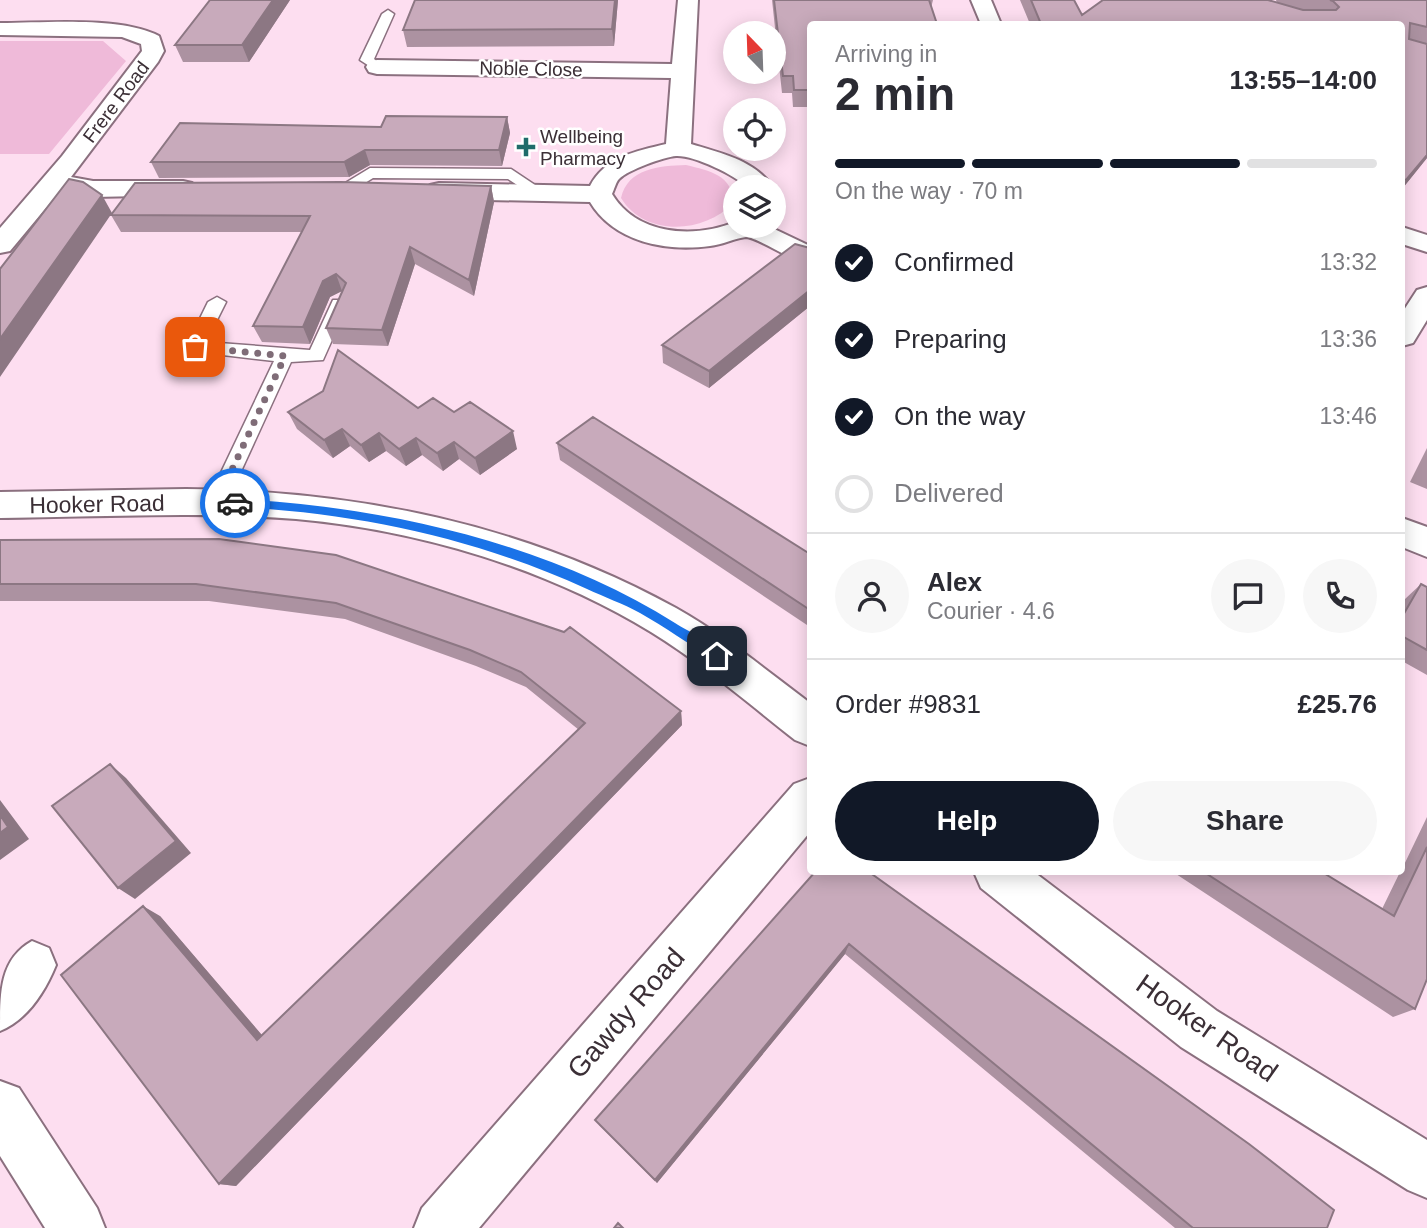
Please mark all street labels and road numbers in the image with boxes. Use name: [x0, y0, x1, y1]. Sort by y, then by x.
street label: Frere Road: [79, 57, 153, 147]
street label: Noble Close: [479, 58, 583, 80]
street label: Hooker Road: [29, 490, 165, 518]
street label: Gawdy Road: [561, 942, 691, 1084]
street label: Hooker Road: [1131, 968, 1283, 1088]

